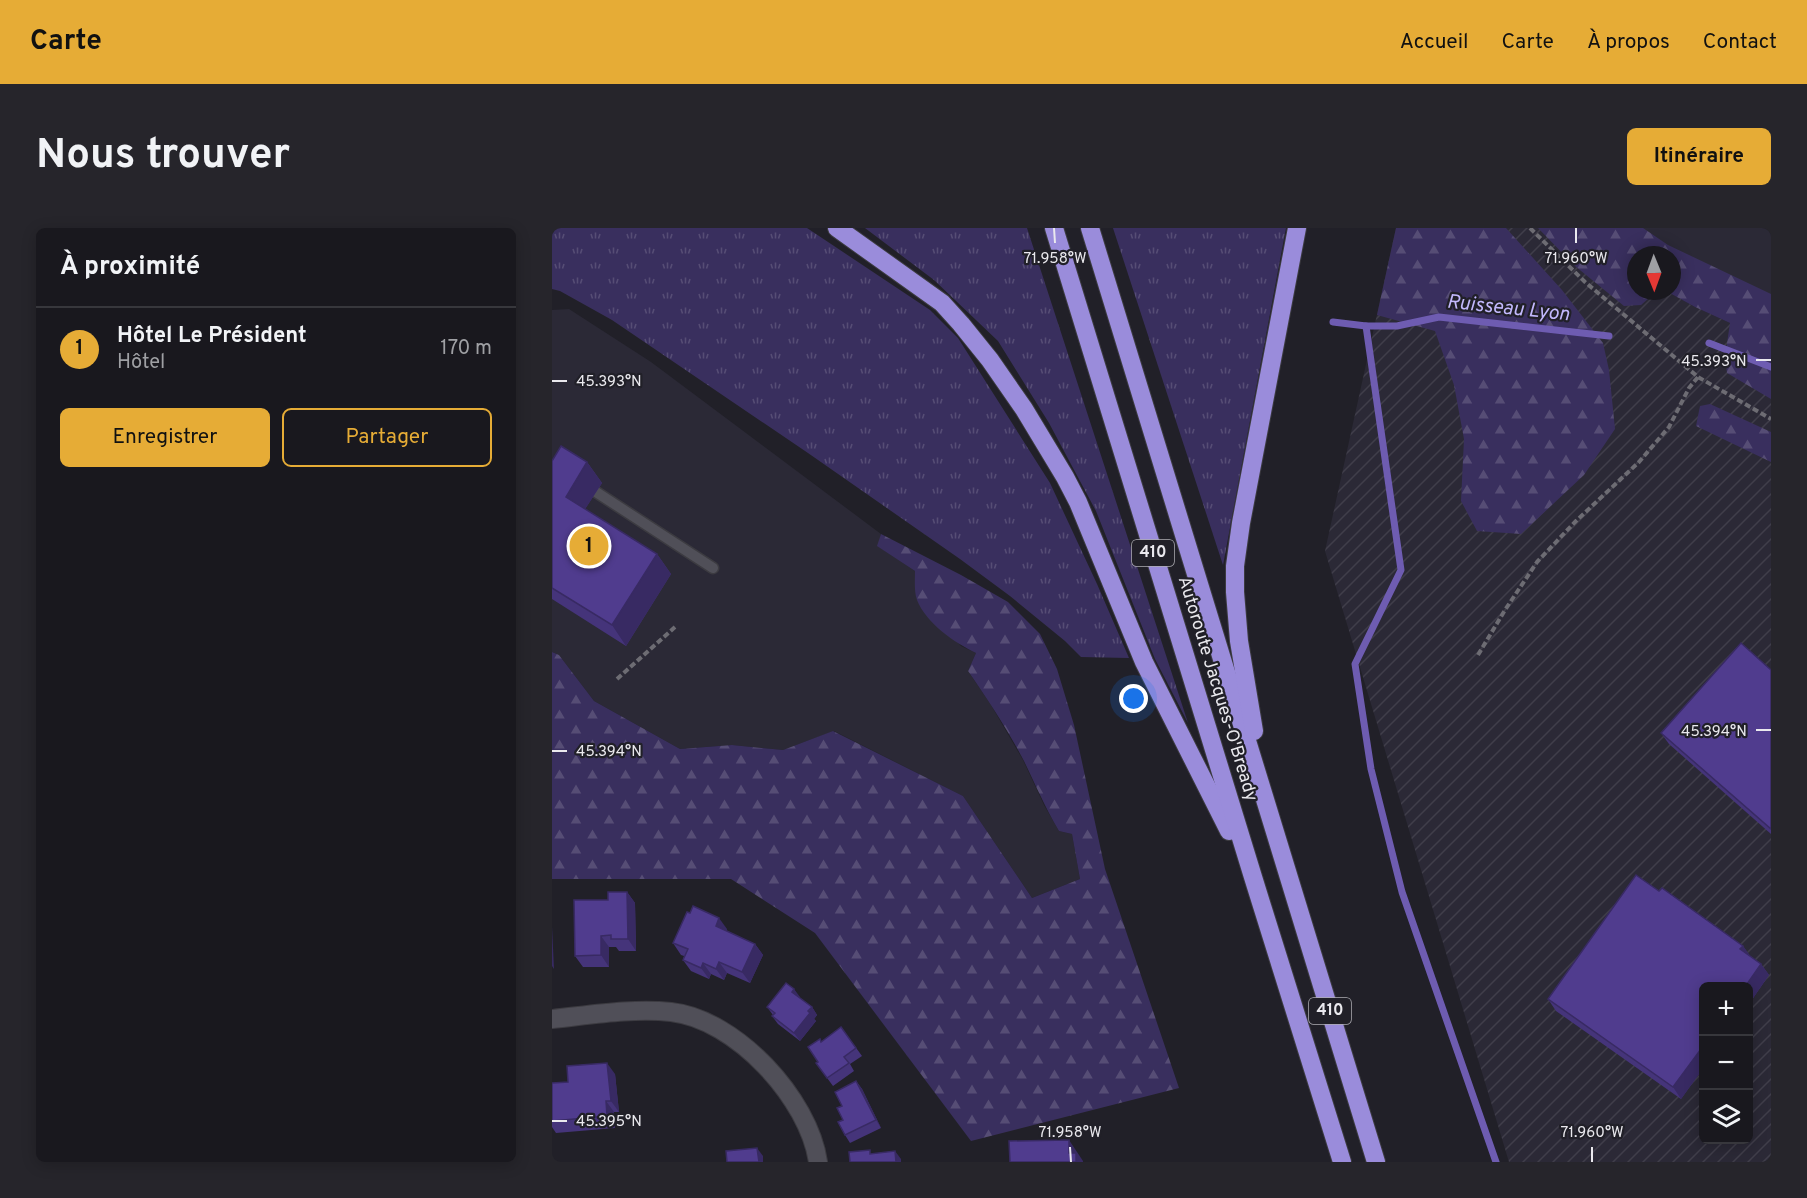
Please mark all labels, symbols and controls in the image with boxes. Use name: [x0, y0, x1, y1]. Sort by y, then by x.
text: Carte: [30, 24, 102, 60]
text: Accueil: [1400, 29, 1469, 56]
text: Carte: [1502, 29, 1554, 56]
text: À propos: [1587, 29, 1670, 56]
text: Contact: [1703, 29, 1777, 56]
button: Itinéraire: [1627, 128, 1771, 185]
text: Nous trouver: [36, 130, 290, 183]
north arrow: [1627, 246, 1681, 300]
text: 71.958°W: [1023, 250, 1087, 269]
text: 71.960°W: [1544, 250, 1608, 269]
text: À proximité: [60, 251, 200, 284]
water label: Ruisseau Lyon: [1445, 290, 1571, 328]
text: Hôtel Le Président: [117, 323, 307, 350]
text: 1: [76, 336, 84, 362]
text: 170 m: [440, 336, 492, 362]
text: Hôtel: [117, 350, 165, 376]
text: 45.393°N: [1681, 353, 1747, 372]
text: 45.393°N: [576, 373, 642, 392]
button: Enregistrer: [60, 408, 270, 467]
button: Partager: [282, 408, 492, 467]
pin: 1: [570, 524, 609, 568]
road number: 410: [1132, 540, 1174, 566]
street label: Autoroute Jacques-O'Bready: [1172, 574, 1262, 804]
your location: [1119, 684, 1148, 713]
text: 45.394°N: [1681, 723, 1747, 742]
text: 45.394°N: [576, 743, 642, 762]
map controls: [1699, 982, 1753, 1144]
button: +: [1699, 982, 1753, 1036]
road number: 410: [1309, 998, 1351, 1024]
button: −: [1699, 1036, 1753, 1090]
button: layers: [1699, 1090, 1753, 1144]
text: 45.395°N: [576, 1113, 642, 1132]
text: 71.958°W: [1038, 1124, 1102, 1143]
text: 71.960°W: [1560, 1124, 1624, 1143]

